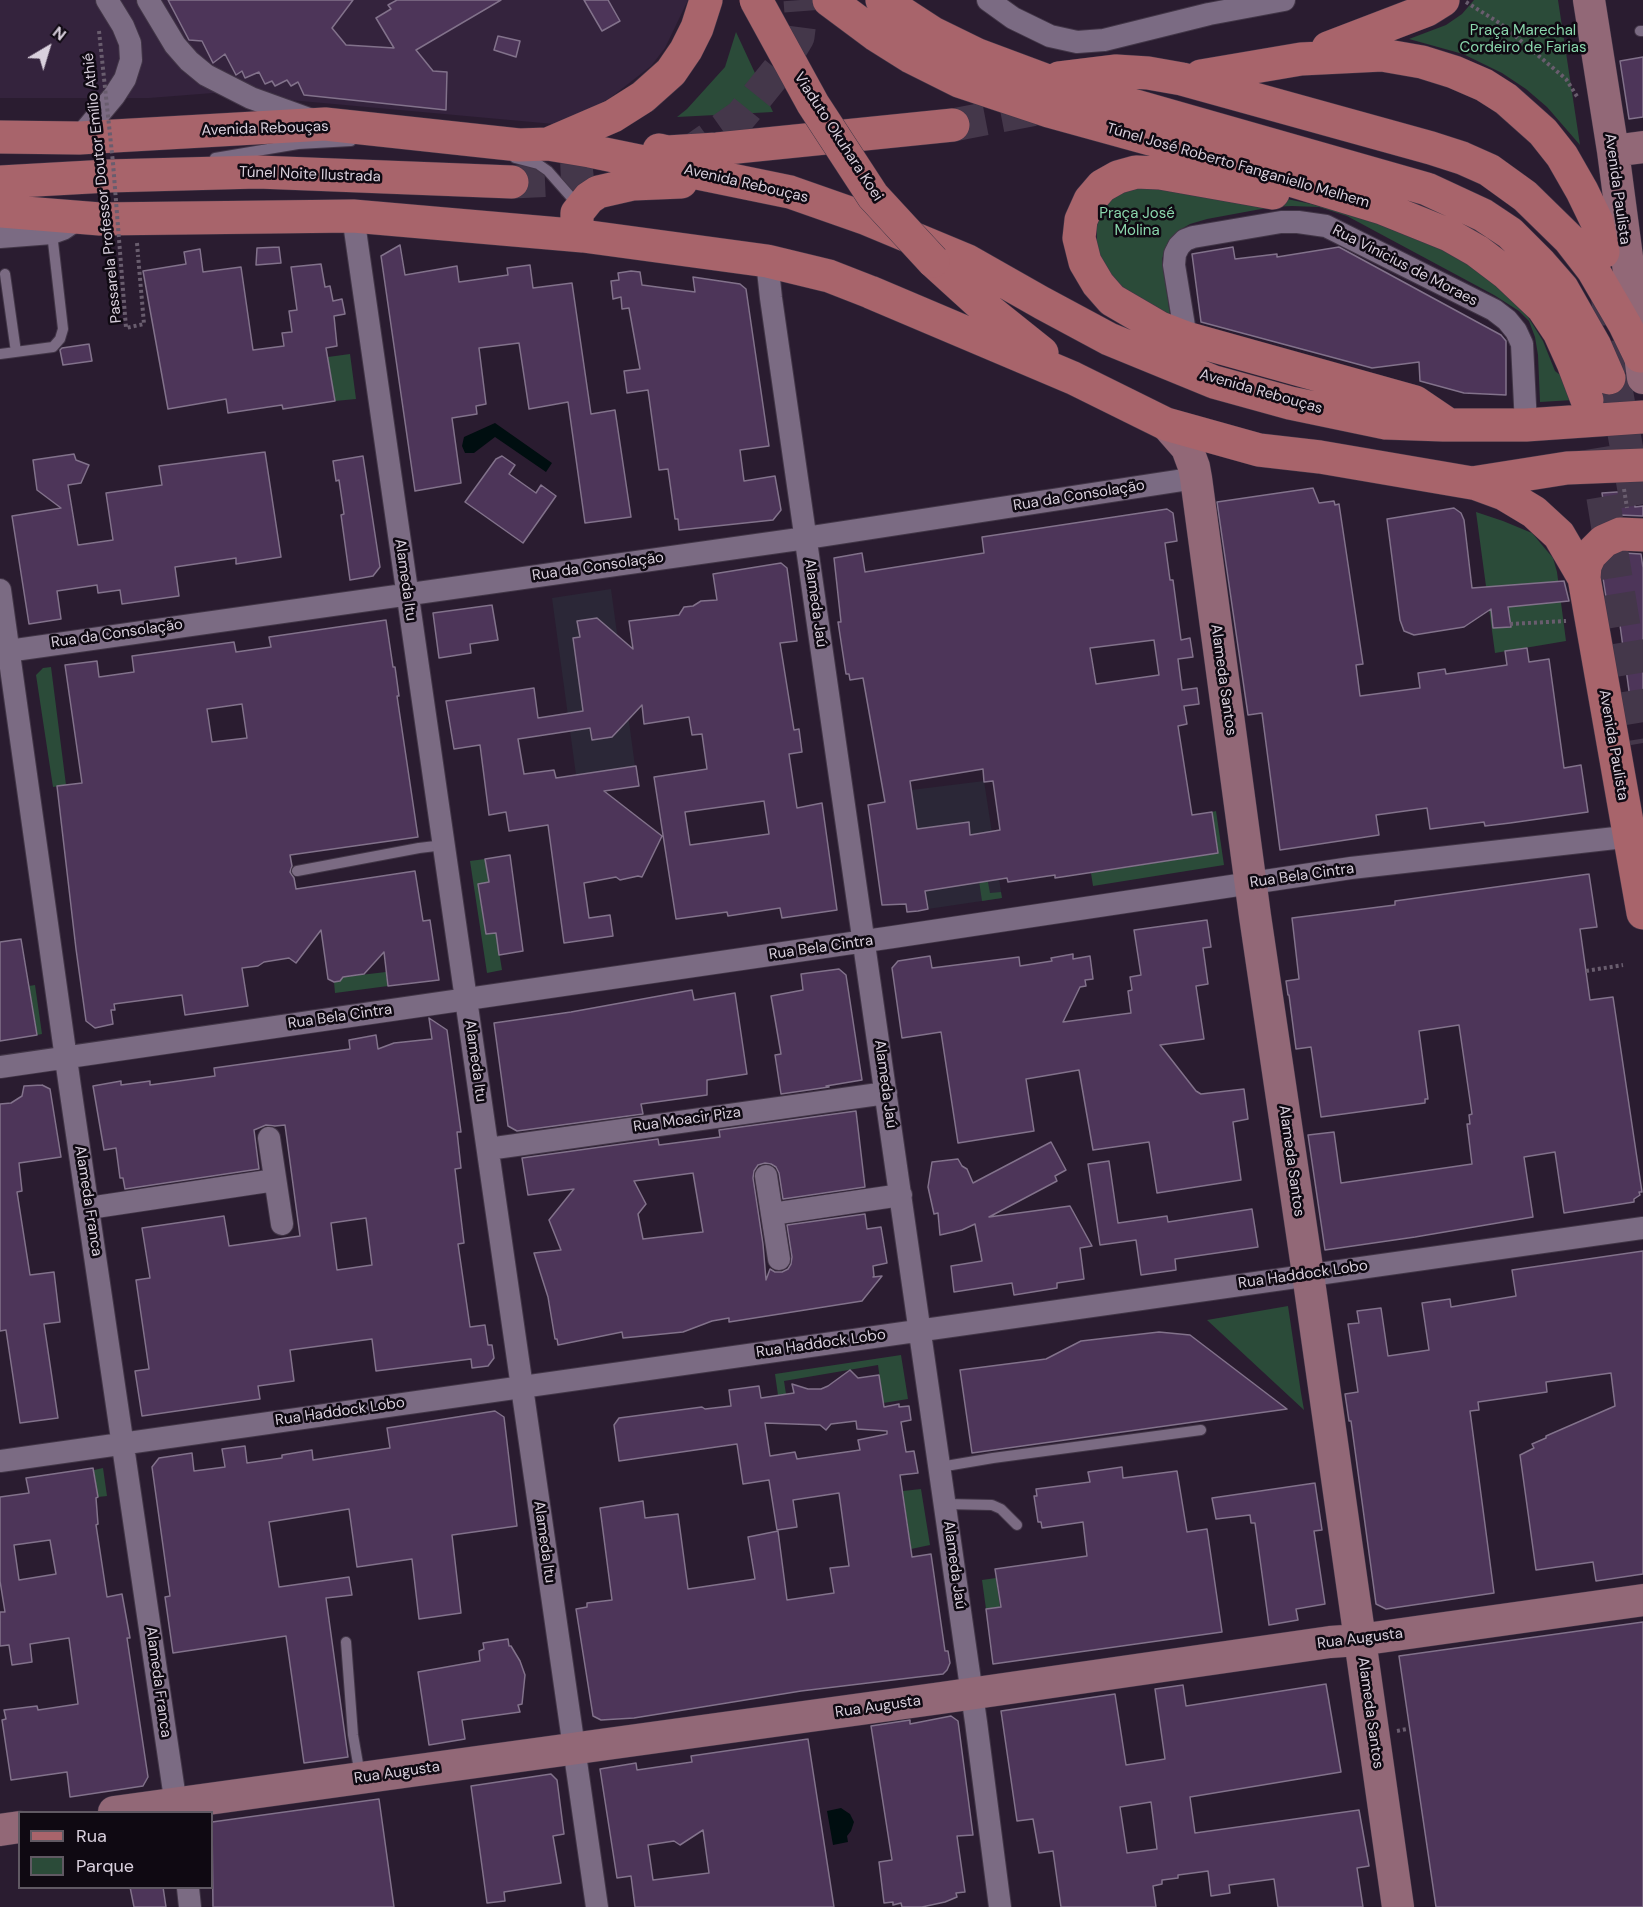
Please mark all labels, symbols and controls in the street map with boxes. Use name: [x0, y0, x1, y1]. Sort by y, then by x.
north arrow: [18, 18, 78, 78]
text: N: [48, 22, 70, 45]
park label: Praça Marechal Cordeiro de Farias: [1459, 22, 1587, 57]
street label: Passarela Professor Doutor Emílio Athié: [80, 52, 126, 324]
street label: Viaduto Okuhara Koei: [790, 69, 886, 205]
street label: Avenida Rebouças: [201, 118, 329, 140]
street label: Túnel José Roberto Fanganiello Melhem: [1104, 120, 1372, 212]
street label: Avenida Paulista: [1600, 132, 1634, 246]
street label: Avenida Rebouças: [682, 161, 810, 207]
street label: Túnel Noite Ilustrada: [239, 164, 381, 186]
park label: Praça José Molina: [1099, 205, 1175, 240]
street label: Rua Vinícius de Moraes: [1329, 221, 1481, 311]
street label: Avenida Rebouças: [1197, 366, 1325, 418]
street label: Rua da Consolação: [1012, 477, 1146, 515]
street label: Alameda Itu: [390, 538, 420, 622]
street label: Rua da Consolação: [531, 549, 665, 585]
street label: Alameda Jaú: [800, 558, 830, 648]
street label: Rua da Consolação: [50, 616, 184, 652]
street label: Alameda Santos: [1206, 623, 1240, 737]
street label: Avenida Paulista: [1594, 688, 1632, 802]
street label: Rua Bela Cintra: [1249, 860, 1355, 892]
street label: Rua Bela Cintra: [768, 932, 874, 964]
street label: Rua Bela Cintra: [287, 1001, 393, 1033]
street label: Alameda Itu: [460, 1019, 490, 1103]
street label: Alameda Jaú: [870, 1039, 900, 1129]
street label: Rua Moacir Piza: [632, 1104, 742, 1136]
street label: Alameda Santos: [1274, 1104, 1308, 1218]
street label: Alameda Franca: [70, 1144, 106, 1258]
street label: Rua Haddock Lobo: [1237, 1257, 1369, 1293]
street label: Rua Haddock Lobo: [755, 1326, 887, 1362]
street label: Rua Haddock Lobo: [274, 1394, 406, 1430]
street label: Alameda Itu: [529, 1500, 559, 1584]
street label: Alameda Jaú: [939, 1520, 969, 1610]
street label: Alameda Franca: [141, 1625, 175, 1739]
street label: Rua Augusta: [1316, 1625, 1404, 1653]
street label: Alameda Santos: [1353, 1656, 1387, 1770]
street label: Rua Augusta: [834, 1692, 922, 1722]
street label: Rua Augusta: [353, 1758, 441, 1788]
legend: [18, 1811, 213, 1889]
text: Rua: [76, 1824, 107, 1848]
text: Parque: [76, 1854, 134, 1878]

